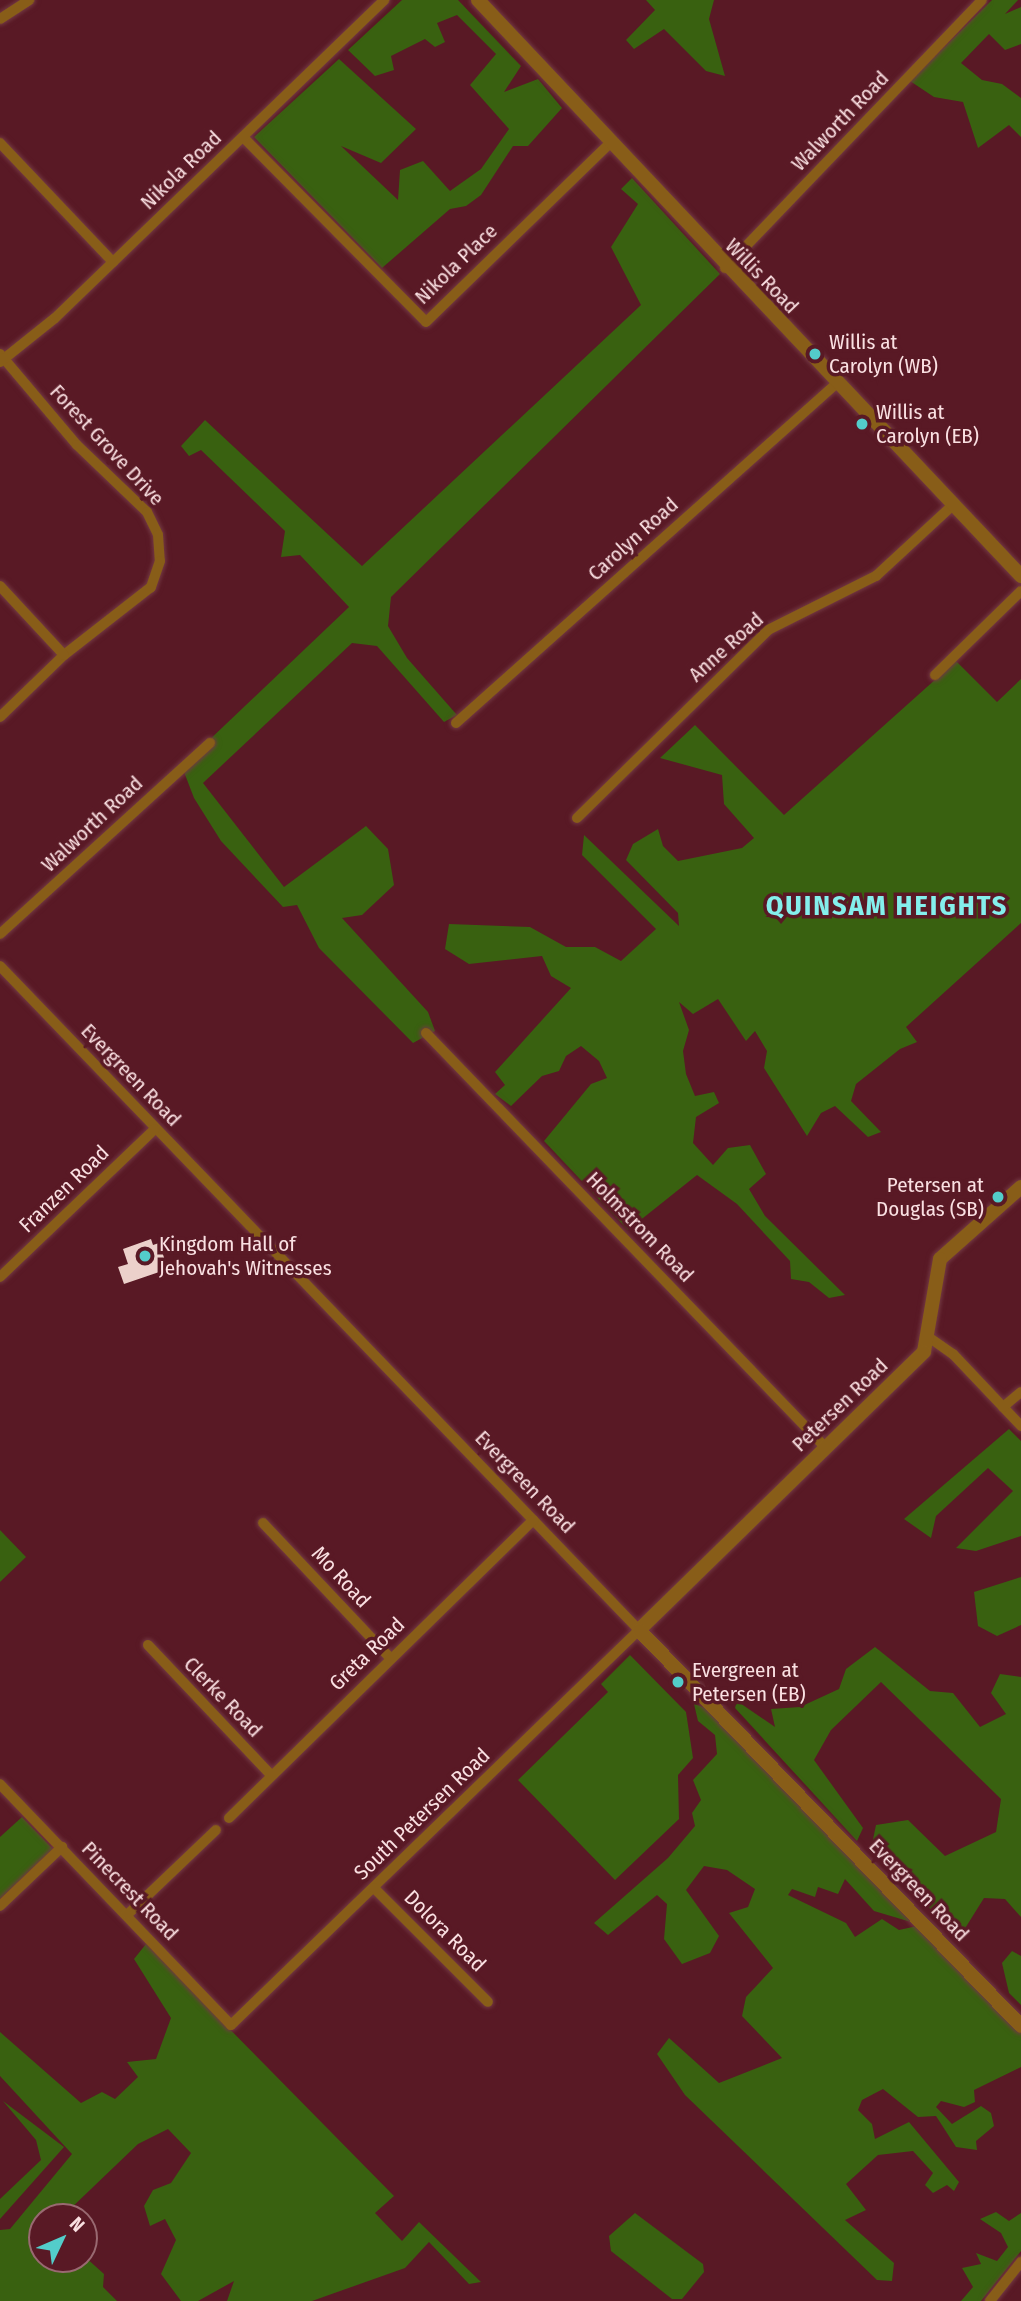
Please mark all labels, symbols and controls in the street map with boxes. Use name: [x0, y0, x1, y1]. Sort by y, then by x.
street label: Walworth Road: [786, 66, 894, 176]
street label: Nikola Road: [135, 125, 227, 215]
street label: Nikola Place: [410, 219, 502, 309]
street label: Willis Road: [720, 233, 804, 319]
place label: Willis at Carolyn (WB): [829, 329, 938, 379]
marker: Willis at Carolyn (WB): [807, 346, 823, 362]
street label: Forest Grove Drive: [45, 379, 169, 511]
place label: Willis at Carolyn (EB): [876, 399, 979, 449]
marker: Willis at Carolyn (EB): [854, 416, 870, 432]
street label: Carolyn Road: [583, 492, 683, 586]
street label: Anne Road: [683, 607, 769, 687]
street label: Walworth Road: [36, 771, 148, 877]
district label: QUINSAM HEIGHTS: [768, 889, 1006, 923]
street label: Evergreen Road: [76, 1018, 186, 1132]
street label: Franzen Road: [14, 1140, 114, 1238]
street label: Holmstrom Road: [581, 1167, 699, 1287]
place label: Petersen at Douglas (SB): [876, 1172, 984, 1222]
marker: Petersen at Douglas (SB): [990, 1189, 1006, 1205]
place label: Kingdom Hall of Jehovah's Witnesses: [159, 1231, 332, 1281]
marker: Kingdom Hall of Jehovah's Witnesses: [137, 1248, 153, 1264]
street label: Petersen Road: [787, 1353, 893, 1457]
street label: Evergreen Road: [470, 1425, 580, 1539]
street label: Mo Road: [306, 1541, 376, 1613]
street label: Greta Road: [324, 1612, 410, 1696]
street label: Clerke Road: [178, 1652, 268, 1742]
place label: Evergreen at Petersen (EB): [692, 1657, 806, 1707]
marker: Evergreen at Petersen (EB): [670, 1674, 686, 1690]
street label: South Petersen Road: [349, 1743, 495, 1885]
street label: Evergreen Road: [864, 1833, 974, 1947]
street label: Pinecrest Road: [76, 1836, 184, 1946]
street label: Dolora Road: [399, 1885, 491, 1977]
north arrow: [28, 2203, 98, 2273]
text: N: [65, 2212, 89, 2237]

